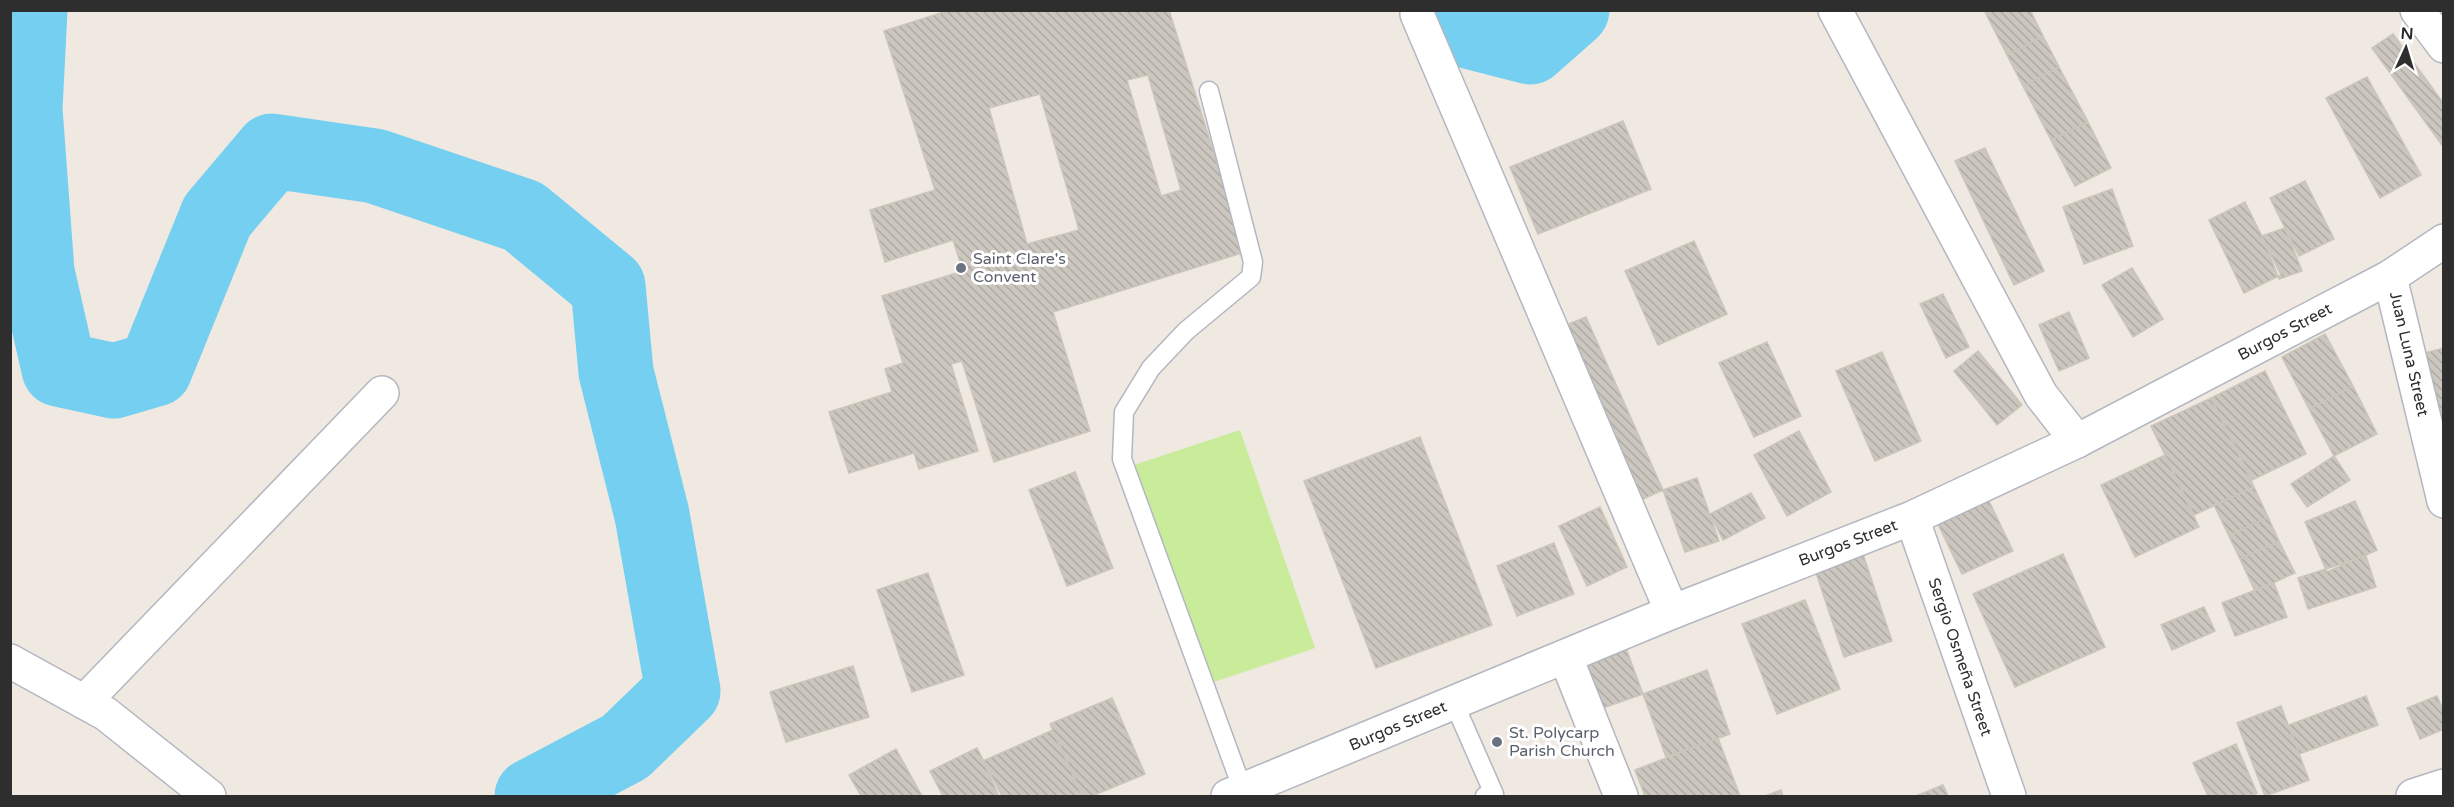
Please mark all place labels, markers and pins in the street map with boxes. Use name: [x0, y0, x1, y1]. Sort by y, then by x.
place label: Saint Clare's Convent: [973, 249, 1066, 287]
marker: Saint Clare's Convent: [954, 261, 968, 275]
place label: St. Polycarp Parish Church: [1509, 723, 1615, 761]
marker: St. Polycarp Parish Church: [1490, 735, 1504, 749]

